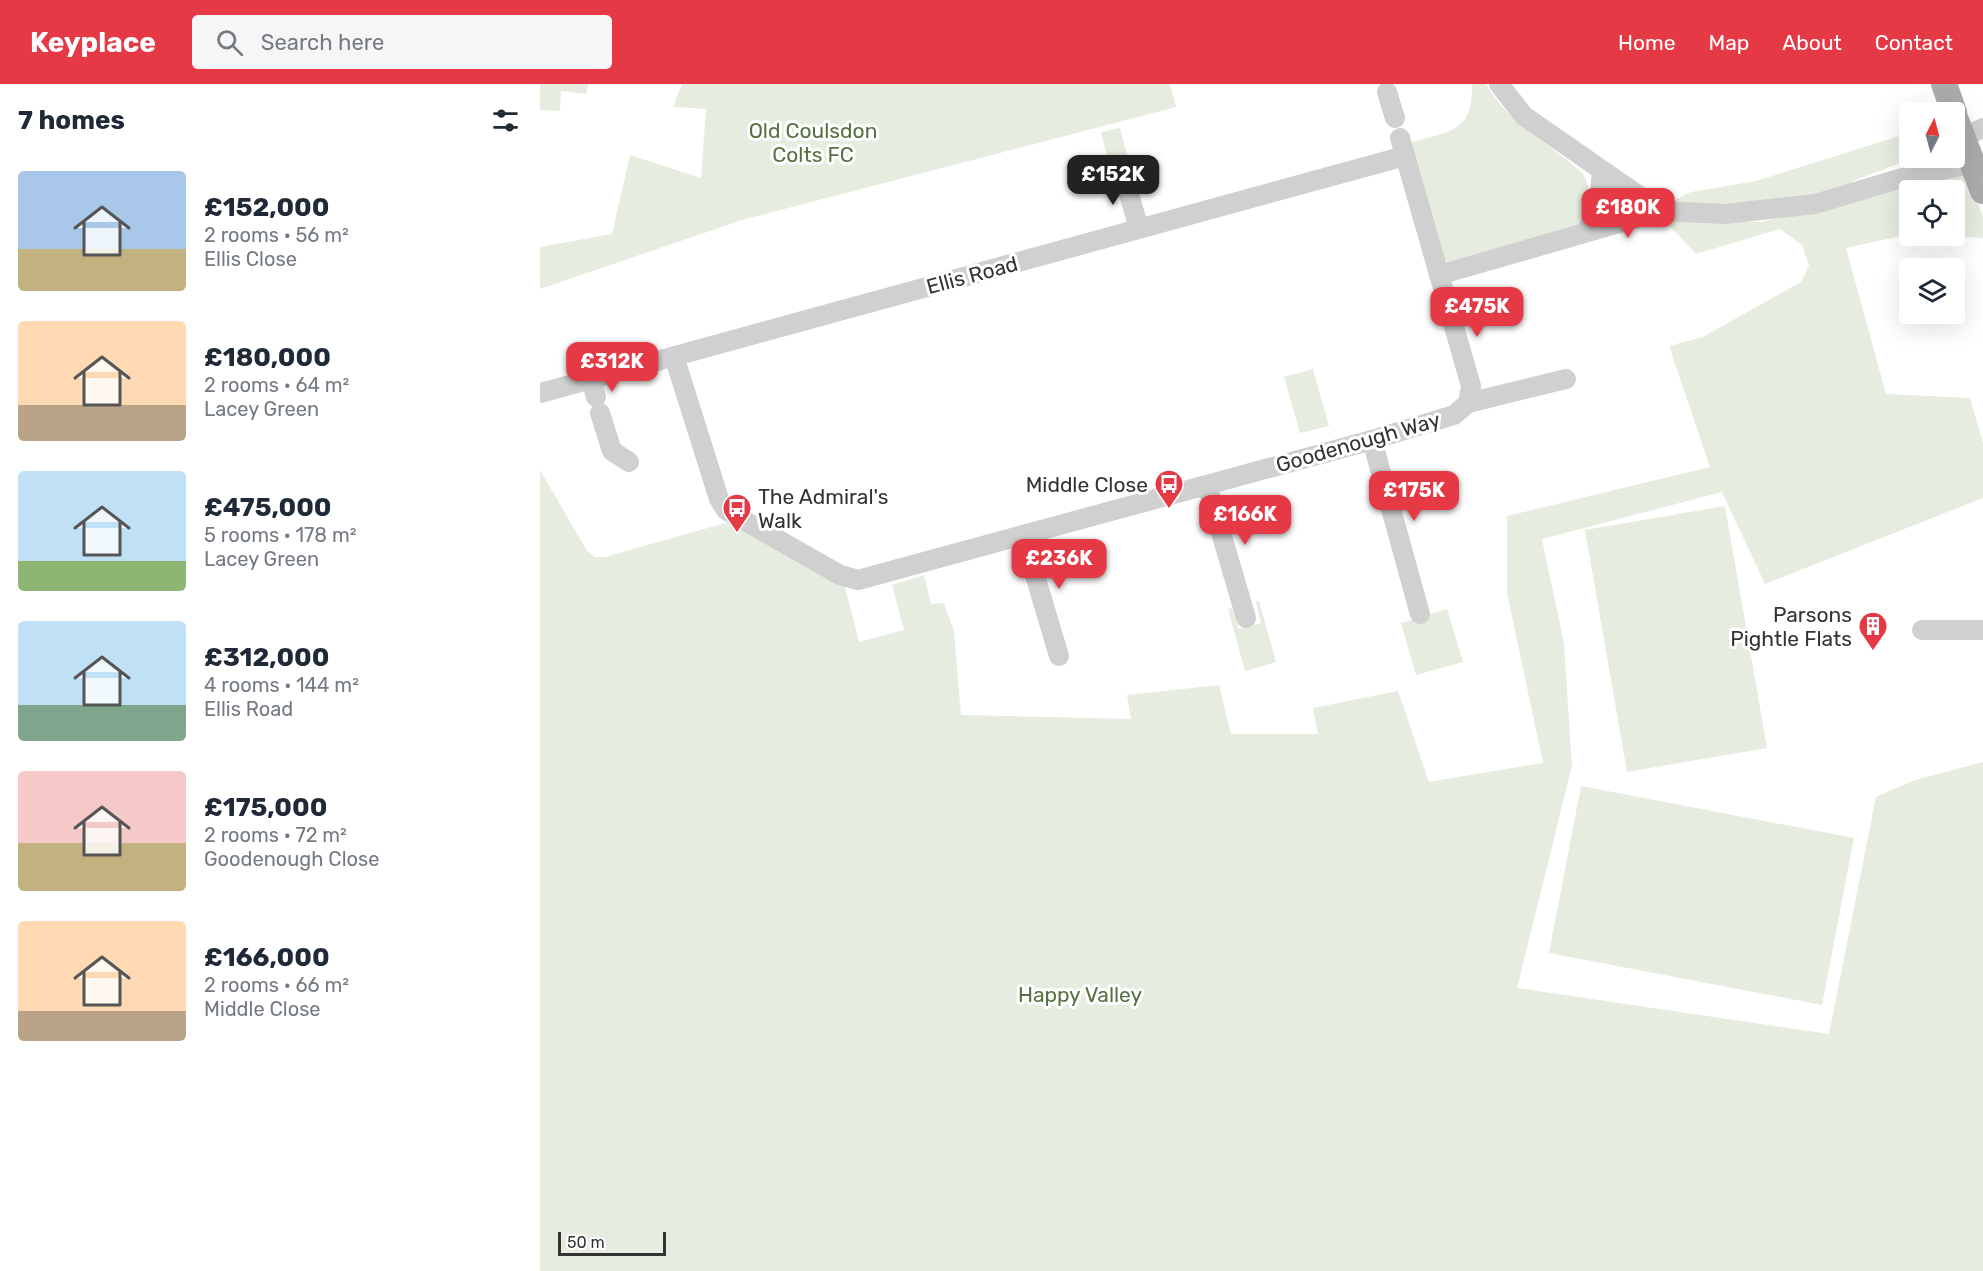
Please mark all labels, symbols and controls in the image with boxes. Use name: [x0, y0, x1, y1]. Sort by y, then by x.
search box: [192, 15, 612, 69]
text: Keyplace: [30, 26, 156, 59]
icon: search: [213, 26, 246, 59]
text: Search here: [261, 29, 384, 56]
text: Home: [1618, 30, 1675, 55]
text: Map: [1708, 30, 1749, 55]
text: About: [1782, 30, 1842, 55]
text: Contact: [1875, 30, 1953, 55]
north arrow: [1899, 102, 1965, 168]
map controls: [1899, 102, 1965, 324]
icon: filters: [489, 104, 522, 137]
text: 7 homes: [18, 105, 125, 136]
park label: Old Coulsdon Colts FC: [749, 118, 877, 167]
pin: £152K: [1071, 155, 1155, 206]
text: £152K: [1081, 162, 1145, 186]
button: locate: [1899, 180, 1965, 246]
pin: £180K: [1586, 188, 1670, 239]
text: £152,000: [204, 192, 329, 223]
icon: home: [66, 195, 138, 267]
text: £180K: [1596, 195, 1660, 219]
text: 2 rooms · 56 m²: [204, 223, 349, 247]
text: Ellis Close: [204, 247, 297, 271]
street label: Ellis Road: [924, 251, 1020, 299]
button: layers: [1899, 258, 1965, 324]
pin: £475K: [1435, 287, 1519, 338]
text: £475K: [1444, 294, 1510, 318]
text: £180,000: [204, 342, 331, 373]
pin: £312K: [570, 342, 654, 393]
icon: home: [66, 345, 138, 417]
text: £312K: [580, 349, 644, 373]
text: 2 rooms · 64 m²: [204, 373, 349, 397]
text: Lacey Green: [204, 397, 319, 421]
street label: Goodenough Way: [1273, 407, 1443, 477]
bus stop icon: Middle Close: [1153, 468, 1185, 510]
pin: £175K: [1372, 471, 1456, 522]
place label: Middle Close: [1026, 472, 1148, 497]
text: £175K: [1383, 478, 1445, 502]
place label: The Admiral's Walk: [758, 484, 888, 533]
text: £475,000: [204, 492, 332, 523]
bus stop icon: The Admiral's Walk: [721, 492, 753, 534]
icon: home: [66, 495, 138, 567]
pin: £166K: [1203, 495, 1287, 546]
text: £166K: [1213, 502, 1277, 526]
text: 5 rooms · 178 m²: [204, 523, 357, 547]
pin: £236K: [1017, 539, 1101, 590]
text: £236K: [1026, 546, 1092, 570]
text: Lacey Green: [204, 547, 319, 571]
place label: Parsons Pightle Flats: [1730, 602, 1852, 651]
building icon: Parsons Pightle Flats: [1857, 610, 1889, 652]
text: £312,000: [204, 642, 329, 673]
icon: home: [66, 645, 138, 717]
text: 4 rooms · 144 m²: [204, 673, 359, 697]
text: Ellis Road: [204, 697, 293, 721]
text: £175,000: [204, 792, 327, 823]
icon: home: [66, 795, 138, 867]
text: 2 rooms · 72 m²: [204, 823, 347, 847]
text: Goodenough Close: [204, 847, 379, 871]
text: £166,000: [204, 942, 330, 973]
icon: home: [66, 945, 138, 1017]
text: 2 rooms · 66 m²: [204, 973, 349, 997]
park label: Happy Valley: [1018, 982, 1142, 1007]
text: Middle Close: [204, 997, 321, 1021]
scale bar: [558, 1229, 666, 1256]
text: 50 m: [567, 1233, 605, 1252]

